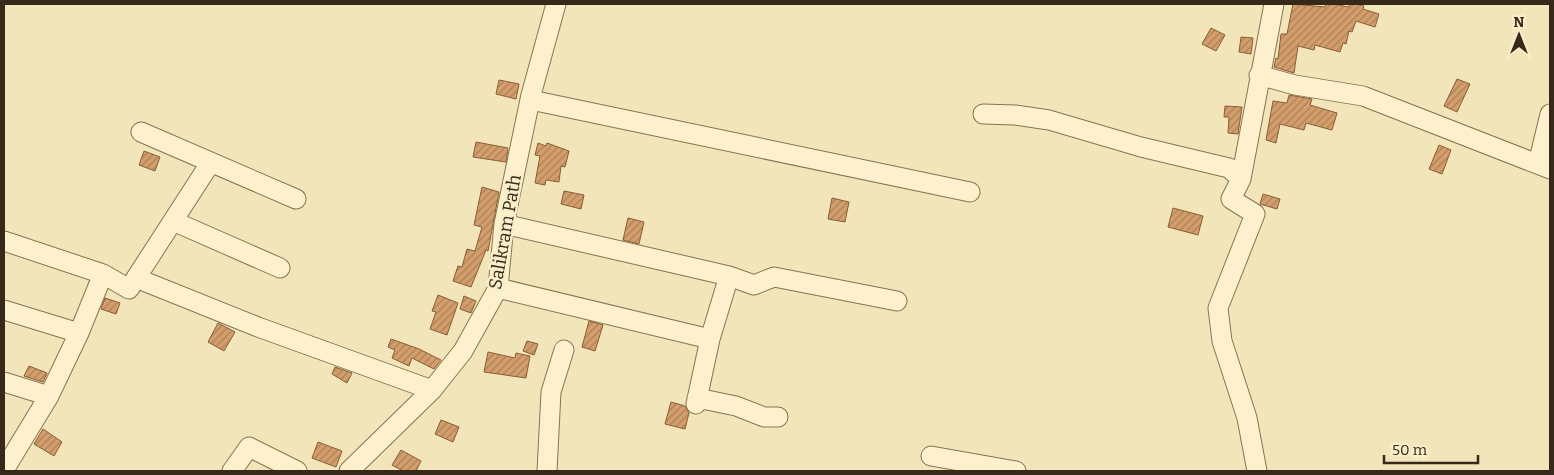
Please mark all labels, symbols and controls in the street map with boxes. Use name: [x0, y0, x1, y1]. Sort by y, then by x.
north arrow: [1494, 10, 1544, 60]
text: N: [1514, 14, 1525, 31]
street label: Salikram Path: [484, 173, 526, 291]
scale bar: [1384, 432, 1478, 464]
text: 50 m: [1392, 441, 1428, 459]

